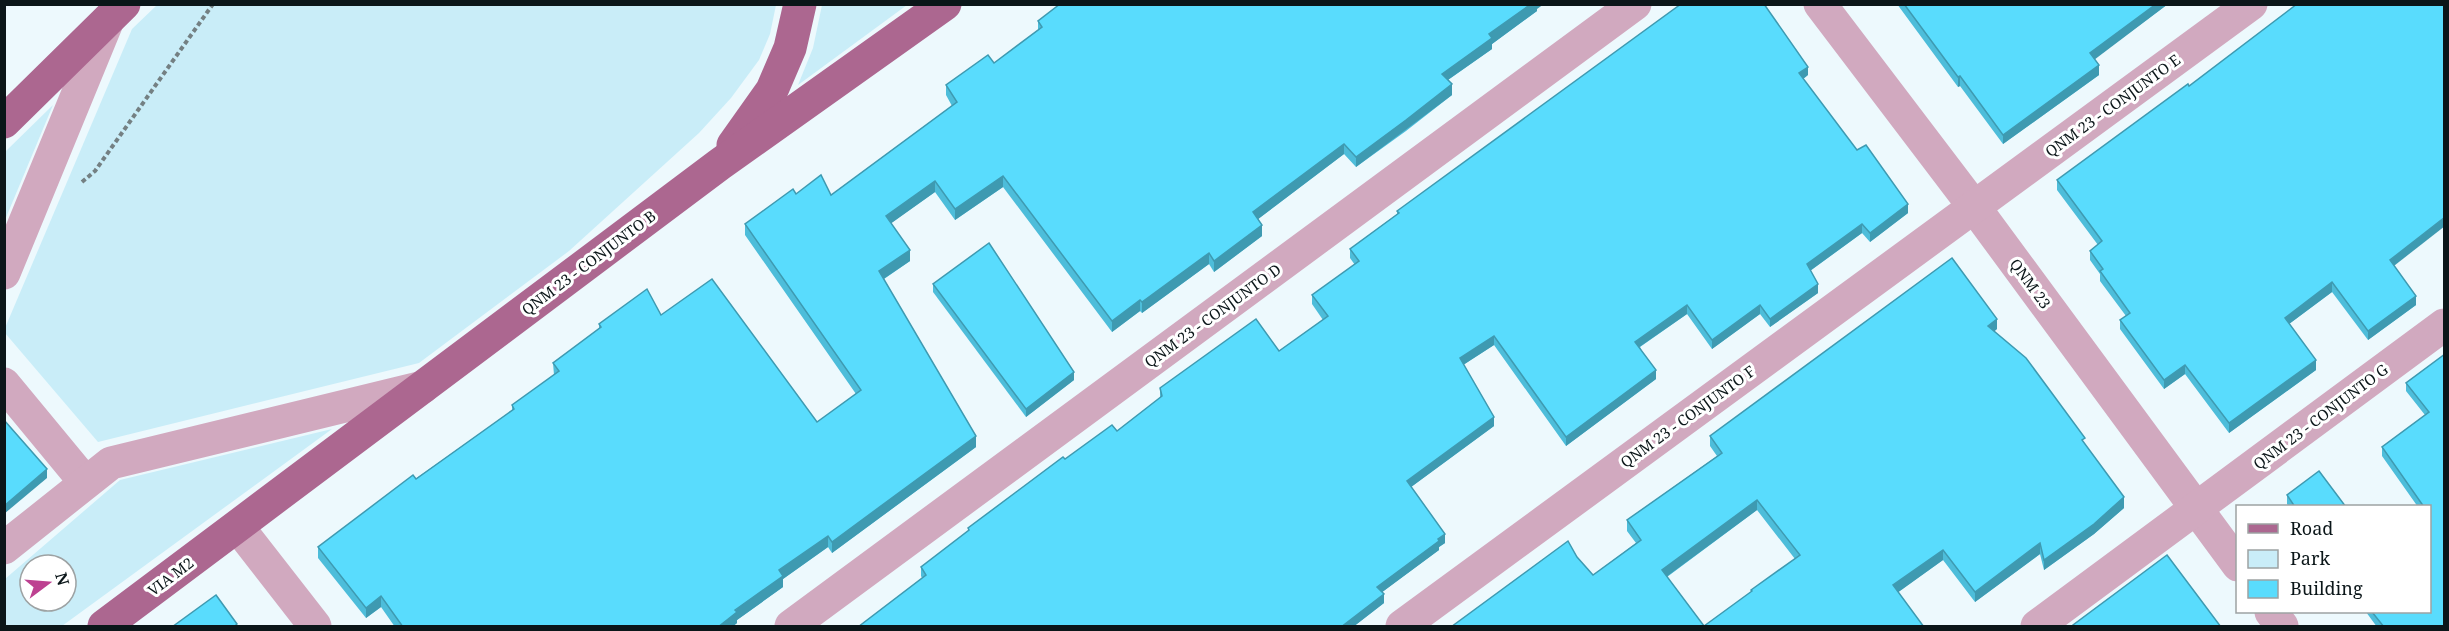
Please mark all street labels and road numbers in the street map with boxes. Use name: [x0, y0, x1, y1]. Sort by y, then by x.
street label: QNM 23 - CONJUNTO E: [2041, 49, 2184, 161]
street label: QNM 23 - CONJUNTO B: [517, 205, 659, 319]
street label: QNM 23: [2006, 254, 2056, 312]
street label: QNM 23 - CONJUNTO D: [1140, 259, 1285, 371]
street label: QNM 23 - CONJUNTO G: [2249, 359, 2392, 473]
street label: QNM 23 - CONJUNTO F: [1616, 360, 1759, 472]
street label: VIA M2: [143, 552, 197, 600]

